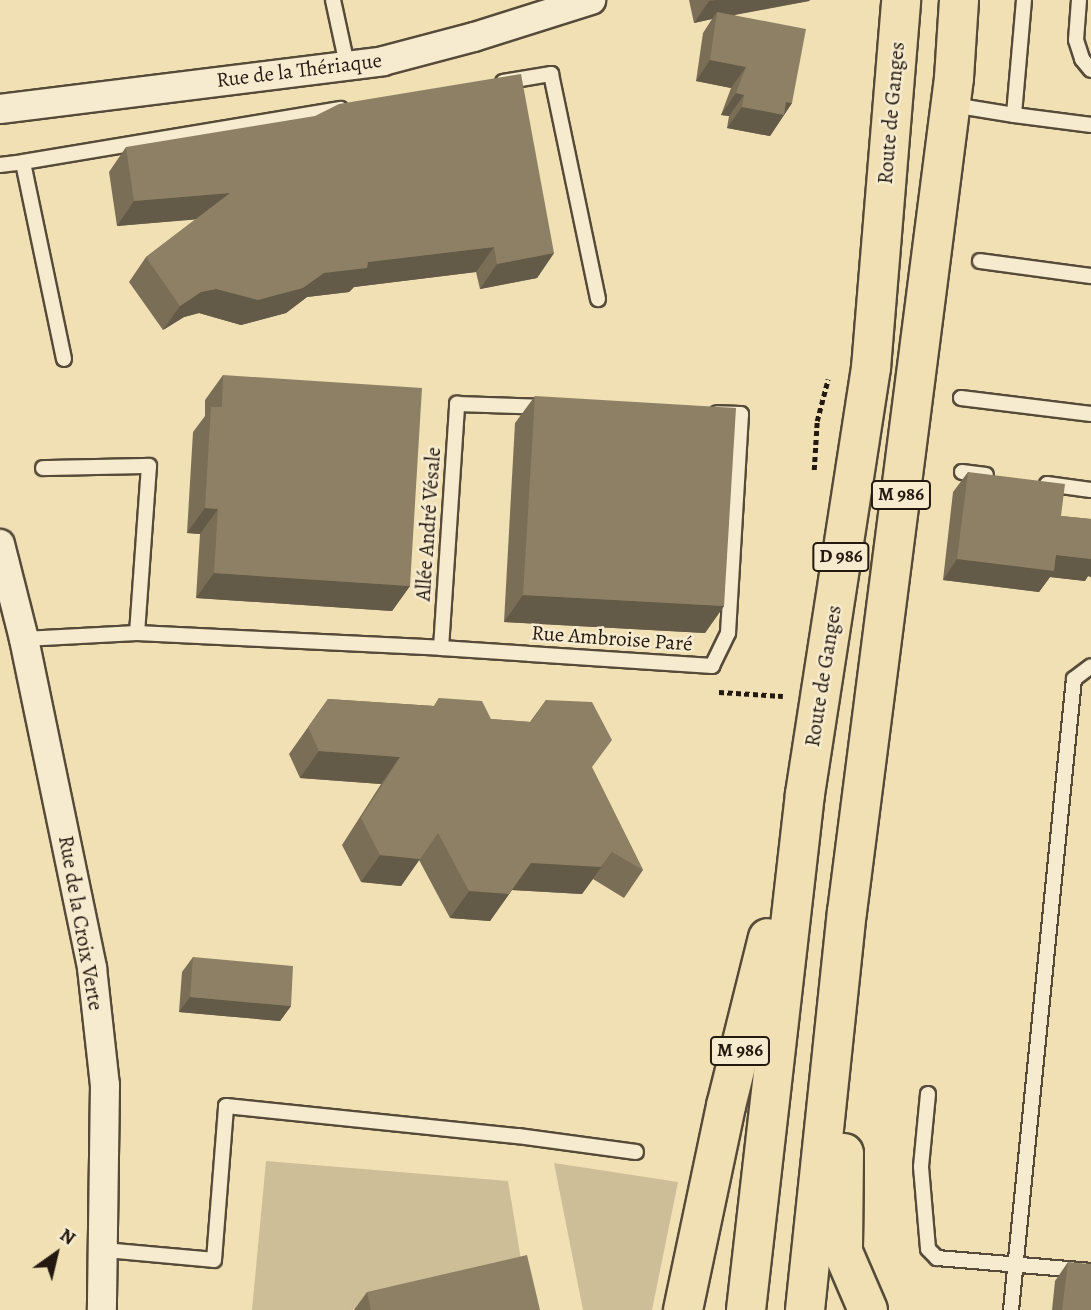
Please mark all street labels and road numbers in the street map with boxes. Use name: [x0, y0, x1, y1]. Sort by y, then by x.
street label: Route de Ganges: [872, 41, 910, 185]
street label: Rue de la Thériaque: [215, 47, 383, 93]
street label: Allée André Vésale: [410, 446, 446, 602]
road number: M 986: [870, 480, 932, 510]
road number: D 986: [811, 542, 871, 572]
street label: Route de Ganges: [799, 603, 847, 749]
street label: Rue Ambroise Paré: [531, 620, 693, 656]
street label: Rue de la Croix Verte: [53, 834, 109, 1012]
road number: M 986: [708, 1036, 772, 1066]

